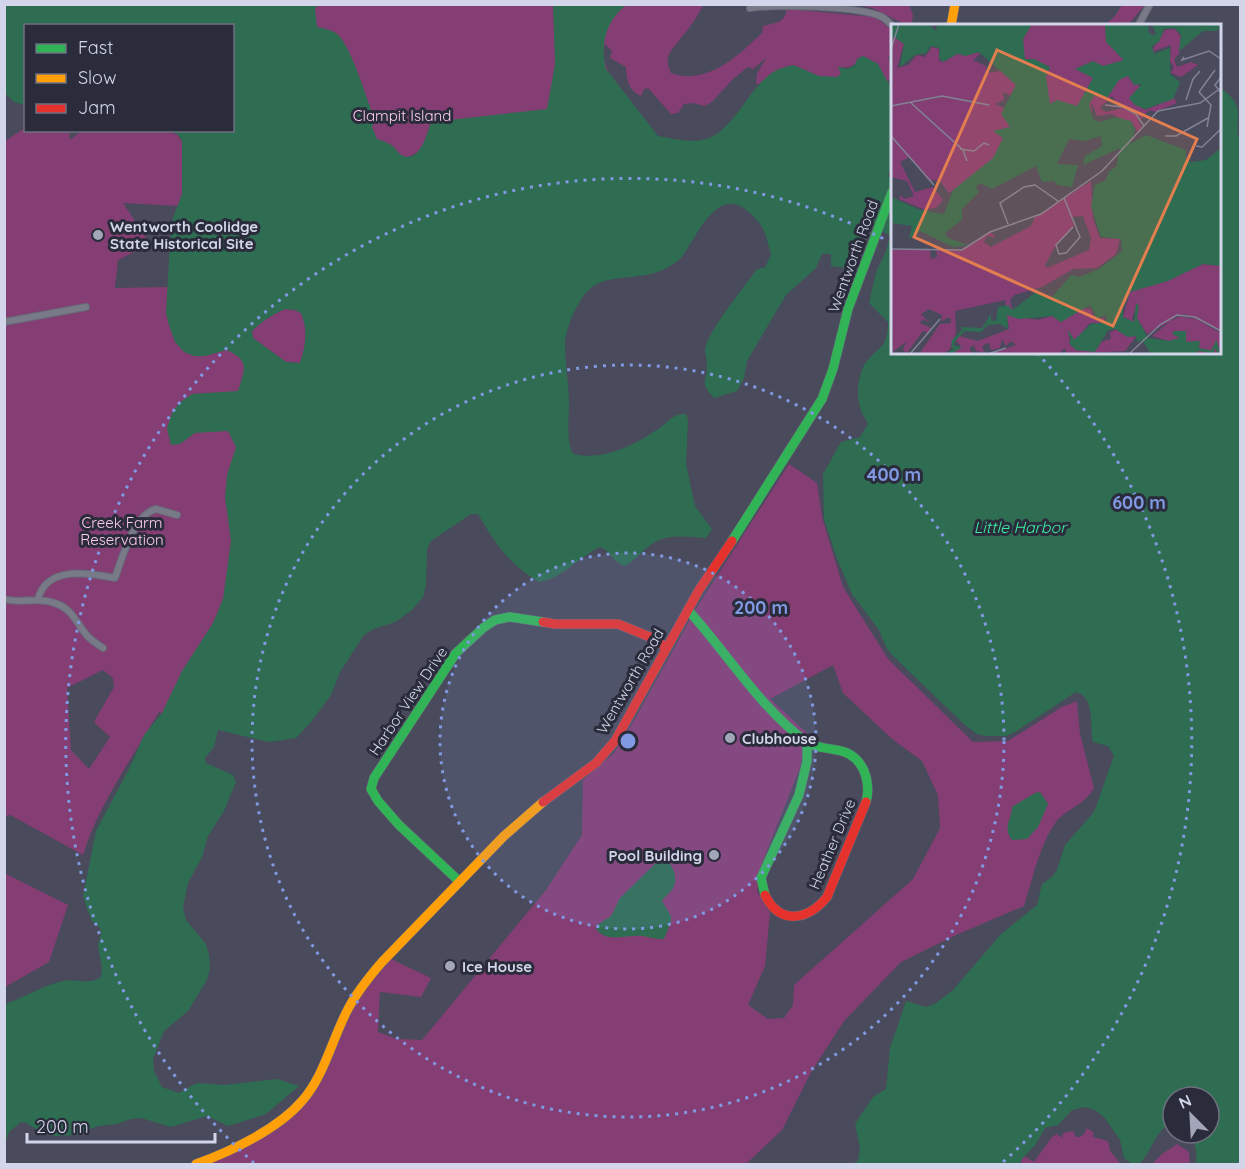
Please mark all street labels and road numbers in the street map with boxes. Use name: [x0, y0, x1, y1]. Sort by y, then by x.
street label: Wentworth Road: [824, 197, 882, 315]
street label: Wentworth Road: [592, 625, 668, 737]
street label: Harbor View Drive: [365, 643, 451, 759]
street label: Heather Drive: [804, 796, 860, 892]

